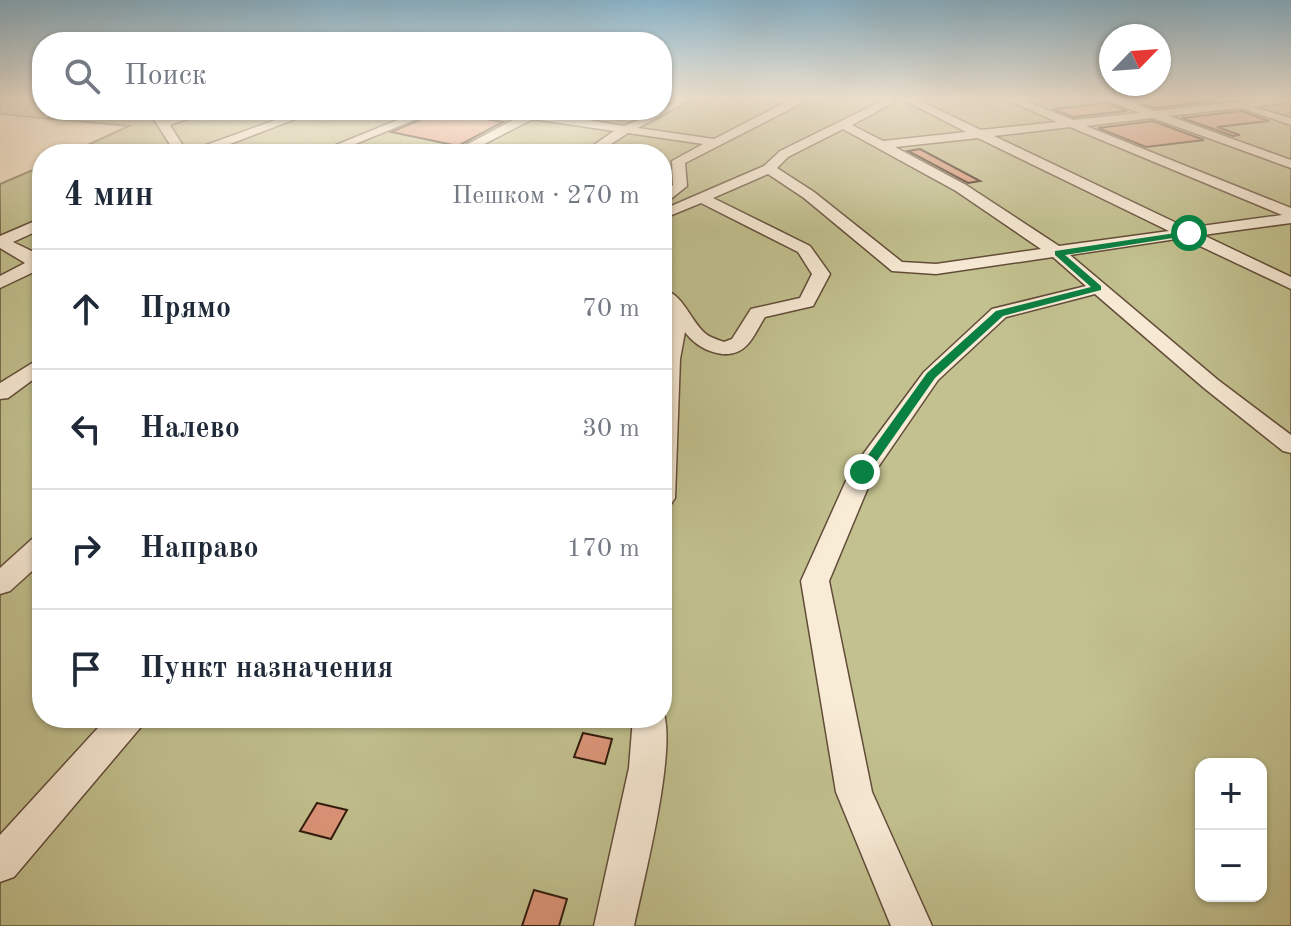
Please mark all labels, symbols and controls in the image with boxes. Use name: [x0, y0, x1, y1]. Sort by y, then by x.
north arrow: [1099, 24, 1171, 96]
search box: [32, 32, 672, 120]
icon: search: [60, 54, 104, 98]
text: Поиск: [124, 61, 207, 91]
text: 4 мин: [64, 179, 154, 213]
text: Пешком · 270 m: [452, 183, 640, 209]
route start: [1171, 215, 1207, 251]
icon: ahead: [64, 287, 108, 331]
text: Прямо: [140, 294, 231, 324]
text: 70 m: [582, 296, 640, 322]
icon: left: [64, 407, 108, 451]
text: Налево: [140, 414, 240, 444]
text: 30 m: [582, 416, 640, 442]
route end: [844, 454, 880, 490]
icon: right: [64, 527, 108, 571]
text: Направо: [140, 534, 259, 564]
text: 170 m: [567, 536, 640, 562]
icon: arrive: [64, 647, 108, 691]
text: Пункт назначения: [140, 654, 393, 684]
map controls: [1195, 758, 1267, 902]
button: +: [1195, 758, 1267, 830]
button: −: [1195, 830, 1267, 902]

